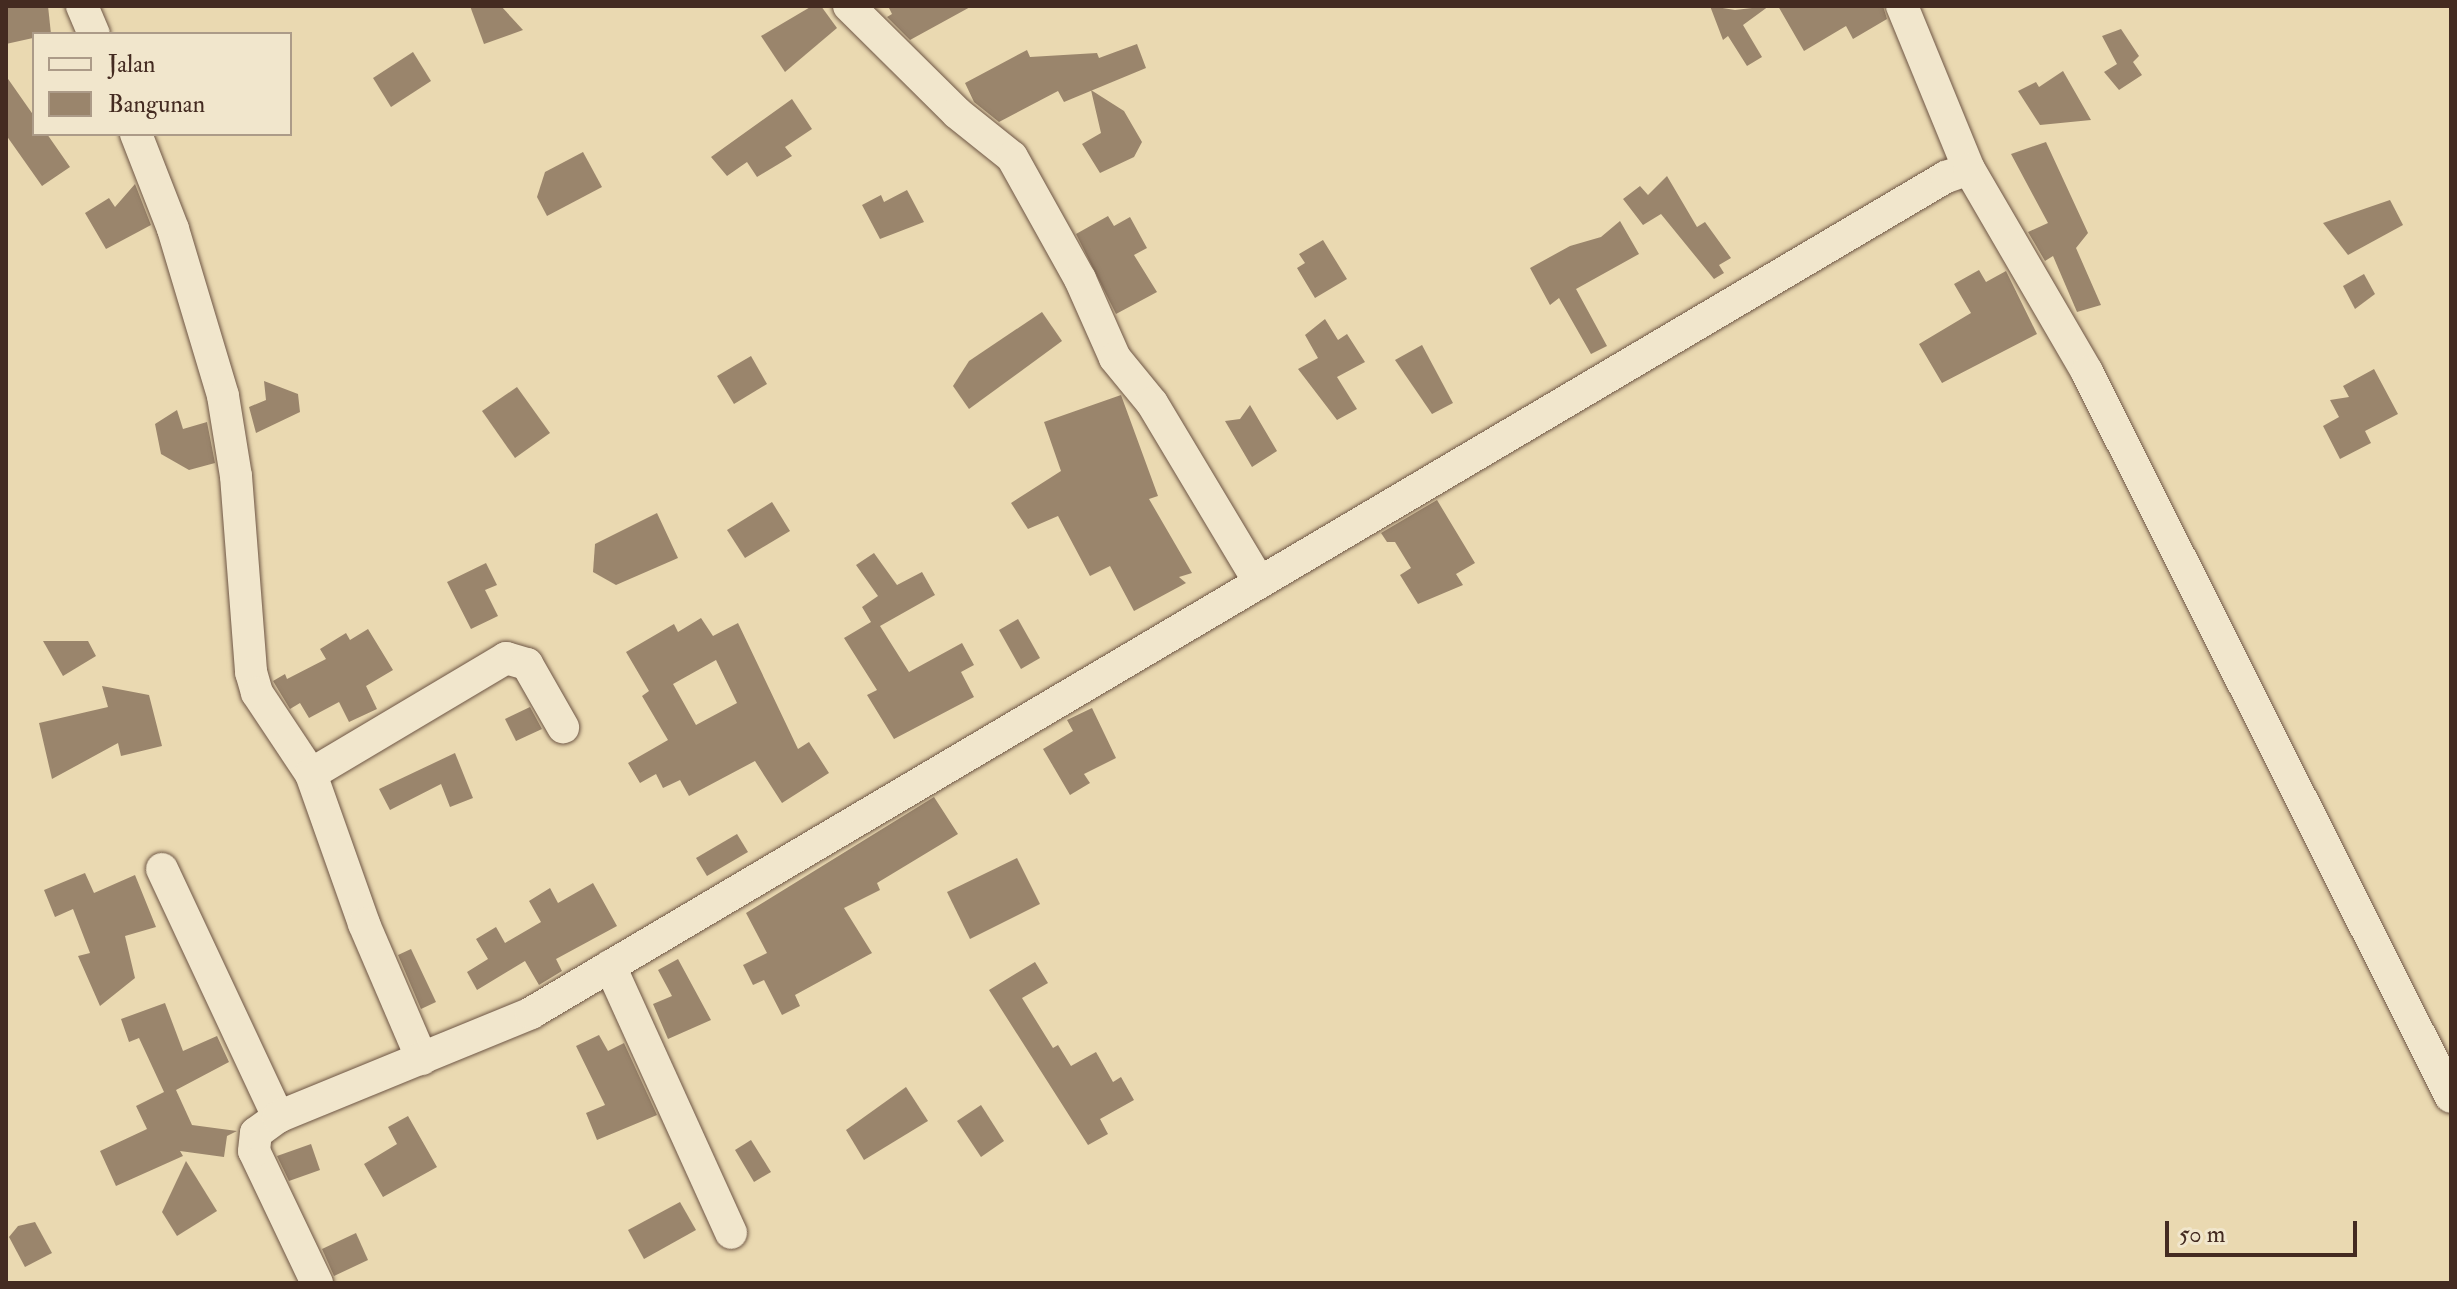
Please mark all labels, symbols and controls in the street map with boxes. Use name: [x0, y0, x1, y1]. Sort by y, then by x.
legend: [32, 32, 292, 136]
text: Jalan: [108, 49, 155, 80]
text: Bangunan: [108, 89, 205, 120]
scale bar: [2169, 1205, 2361, 1255]
text: 50 m: [2179, 1219, 2225, 1250]

